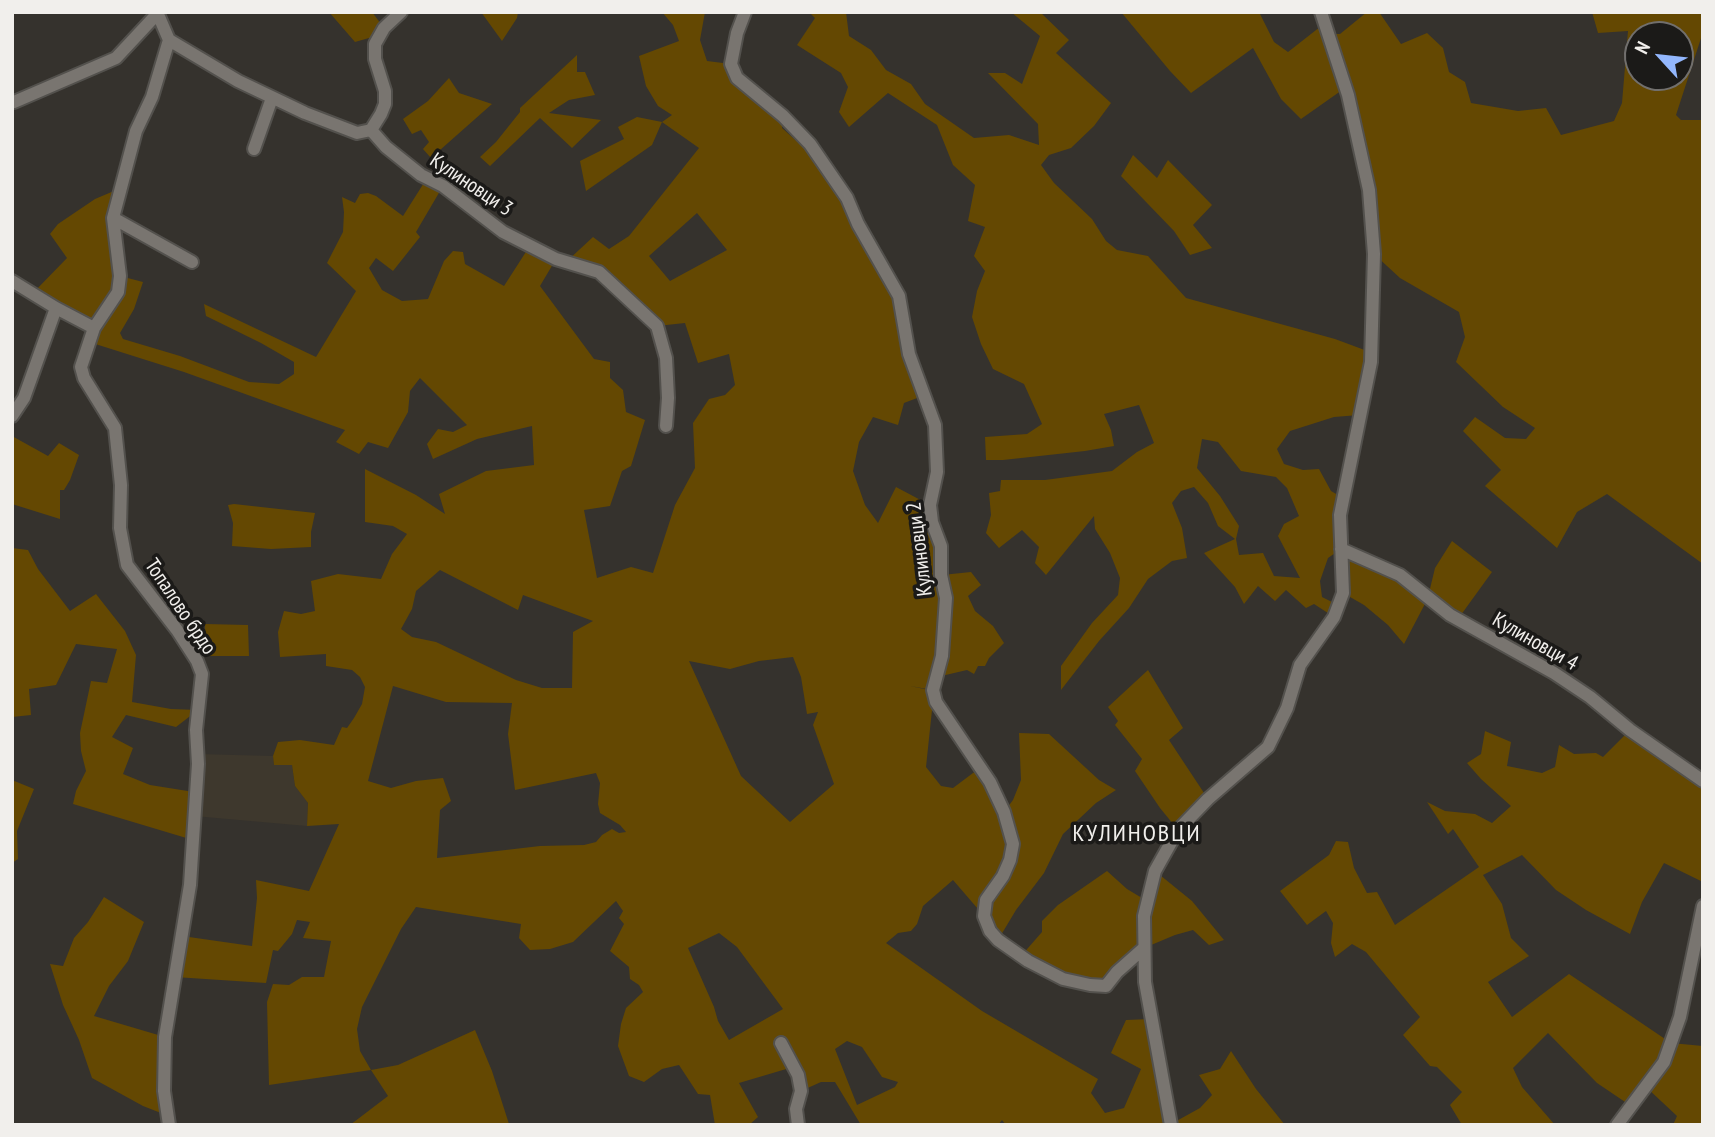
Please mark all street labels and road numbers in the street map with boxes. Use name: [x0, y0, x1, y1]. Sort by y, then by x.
street label: Кулиновци 3: [425, 148, 517, 222]
street label: Кулиновци 2: [902, 500, 938, 598]
street label: Топалово брдо: [139, 554, 221, 660]
street label: Кулиновци 4: [1488, 607, 1582, 677]

